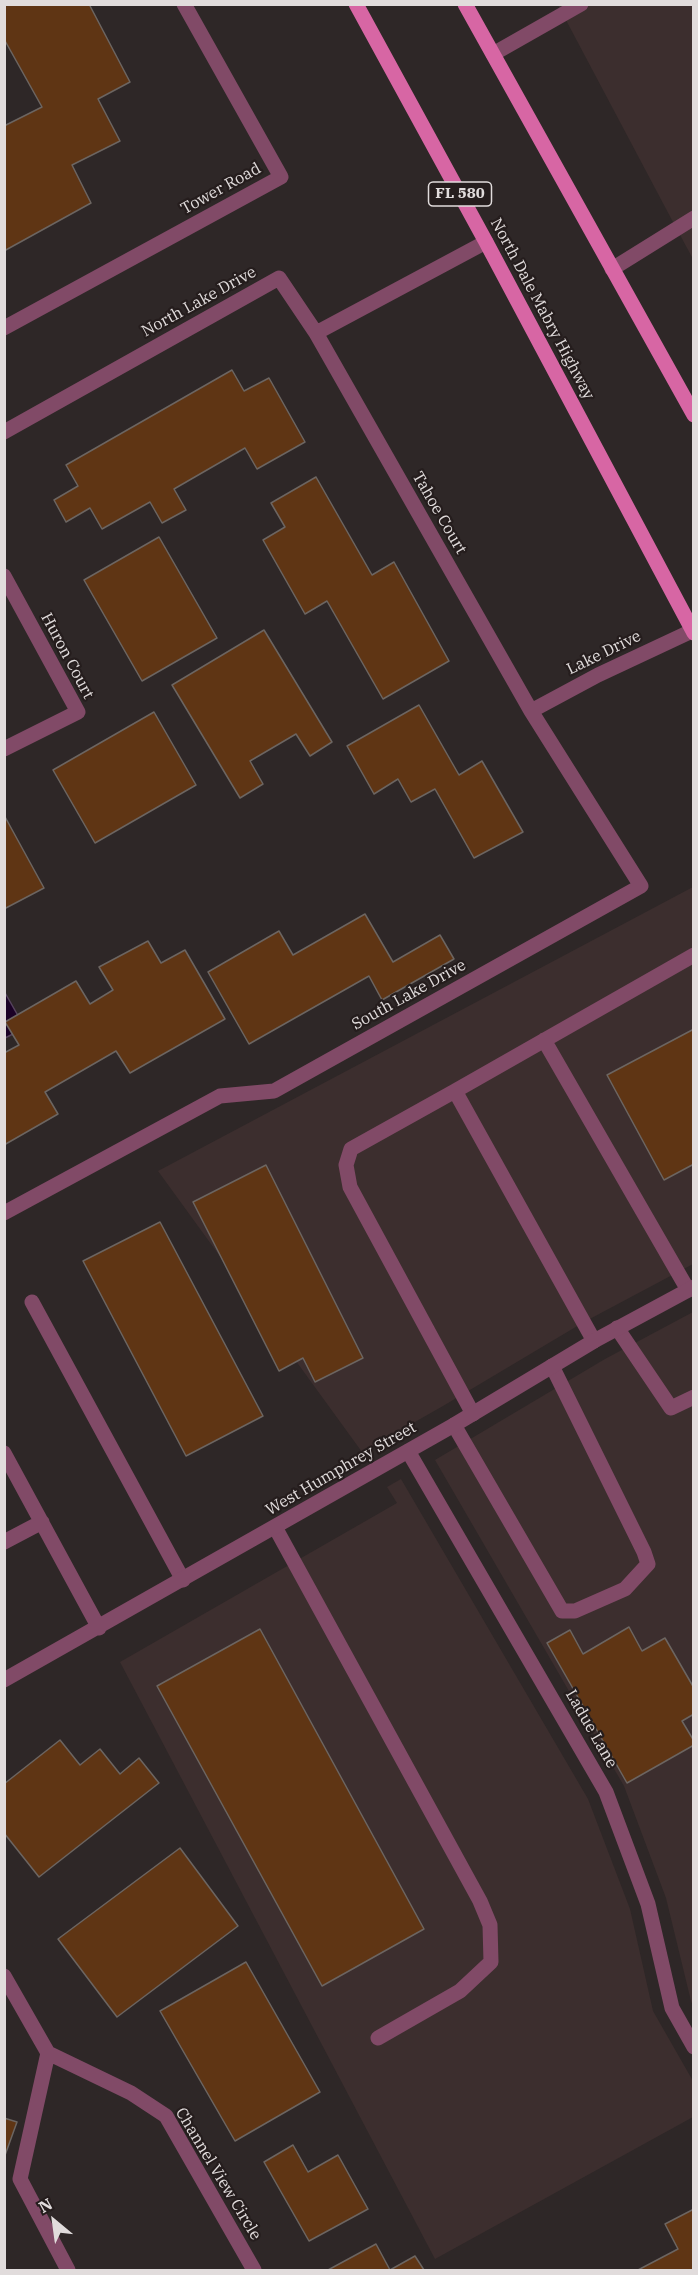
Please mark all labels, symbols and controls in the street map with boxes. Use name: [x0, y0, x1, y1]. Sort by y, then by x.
street label: Tower Road: [178, 159, 264, 219]
road number: FL 580: [428, 182, 492, 206]
street label: North Dale Mabry Highway: [486, 215, 598, 403]
street label: North Lake Drive: [138, 263, 260, 341]
street label: Tahoe Court: [408, 468, 470, 558]
street label: Huron Court: [36, 610, 98, 702]
street label: Lake Drive: [564, 627, 644, 679]
street label: South Lake Drive: [349, 956, 469, 1034]
street label: West Humphrey Street: [262, 1418, 420, 1520]
street label: Ladue Lane: [561, 1686, 621, 1772]
street label: Channel View Circle: [171, 2104, 265, 2244]
north arrow: [24, 2191, 84, 2251]
text: N: [35, 2193, 56, 2217]

